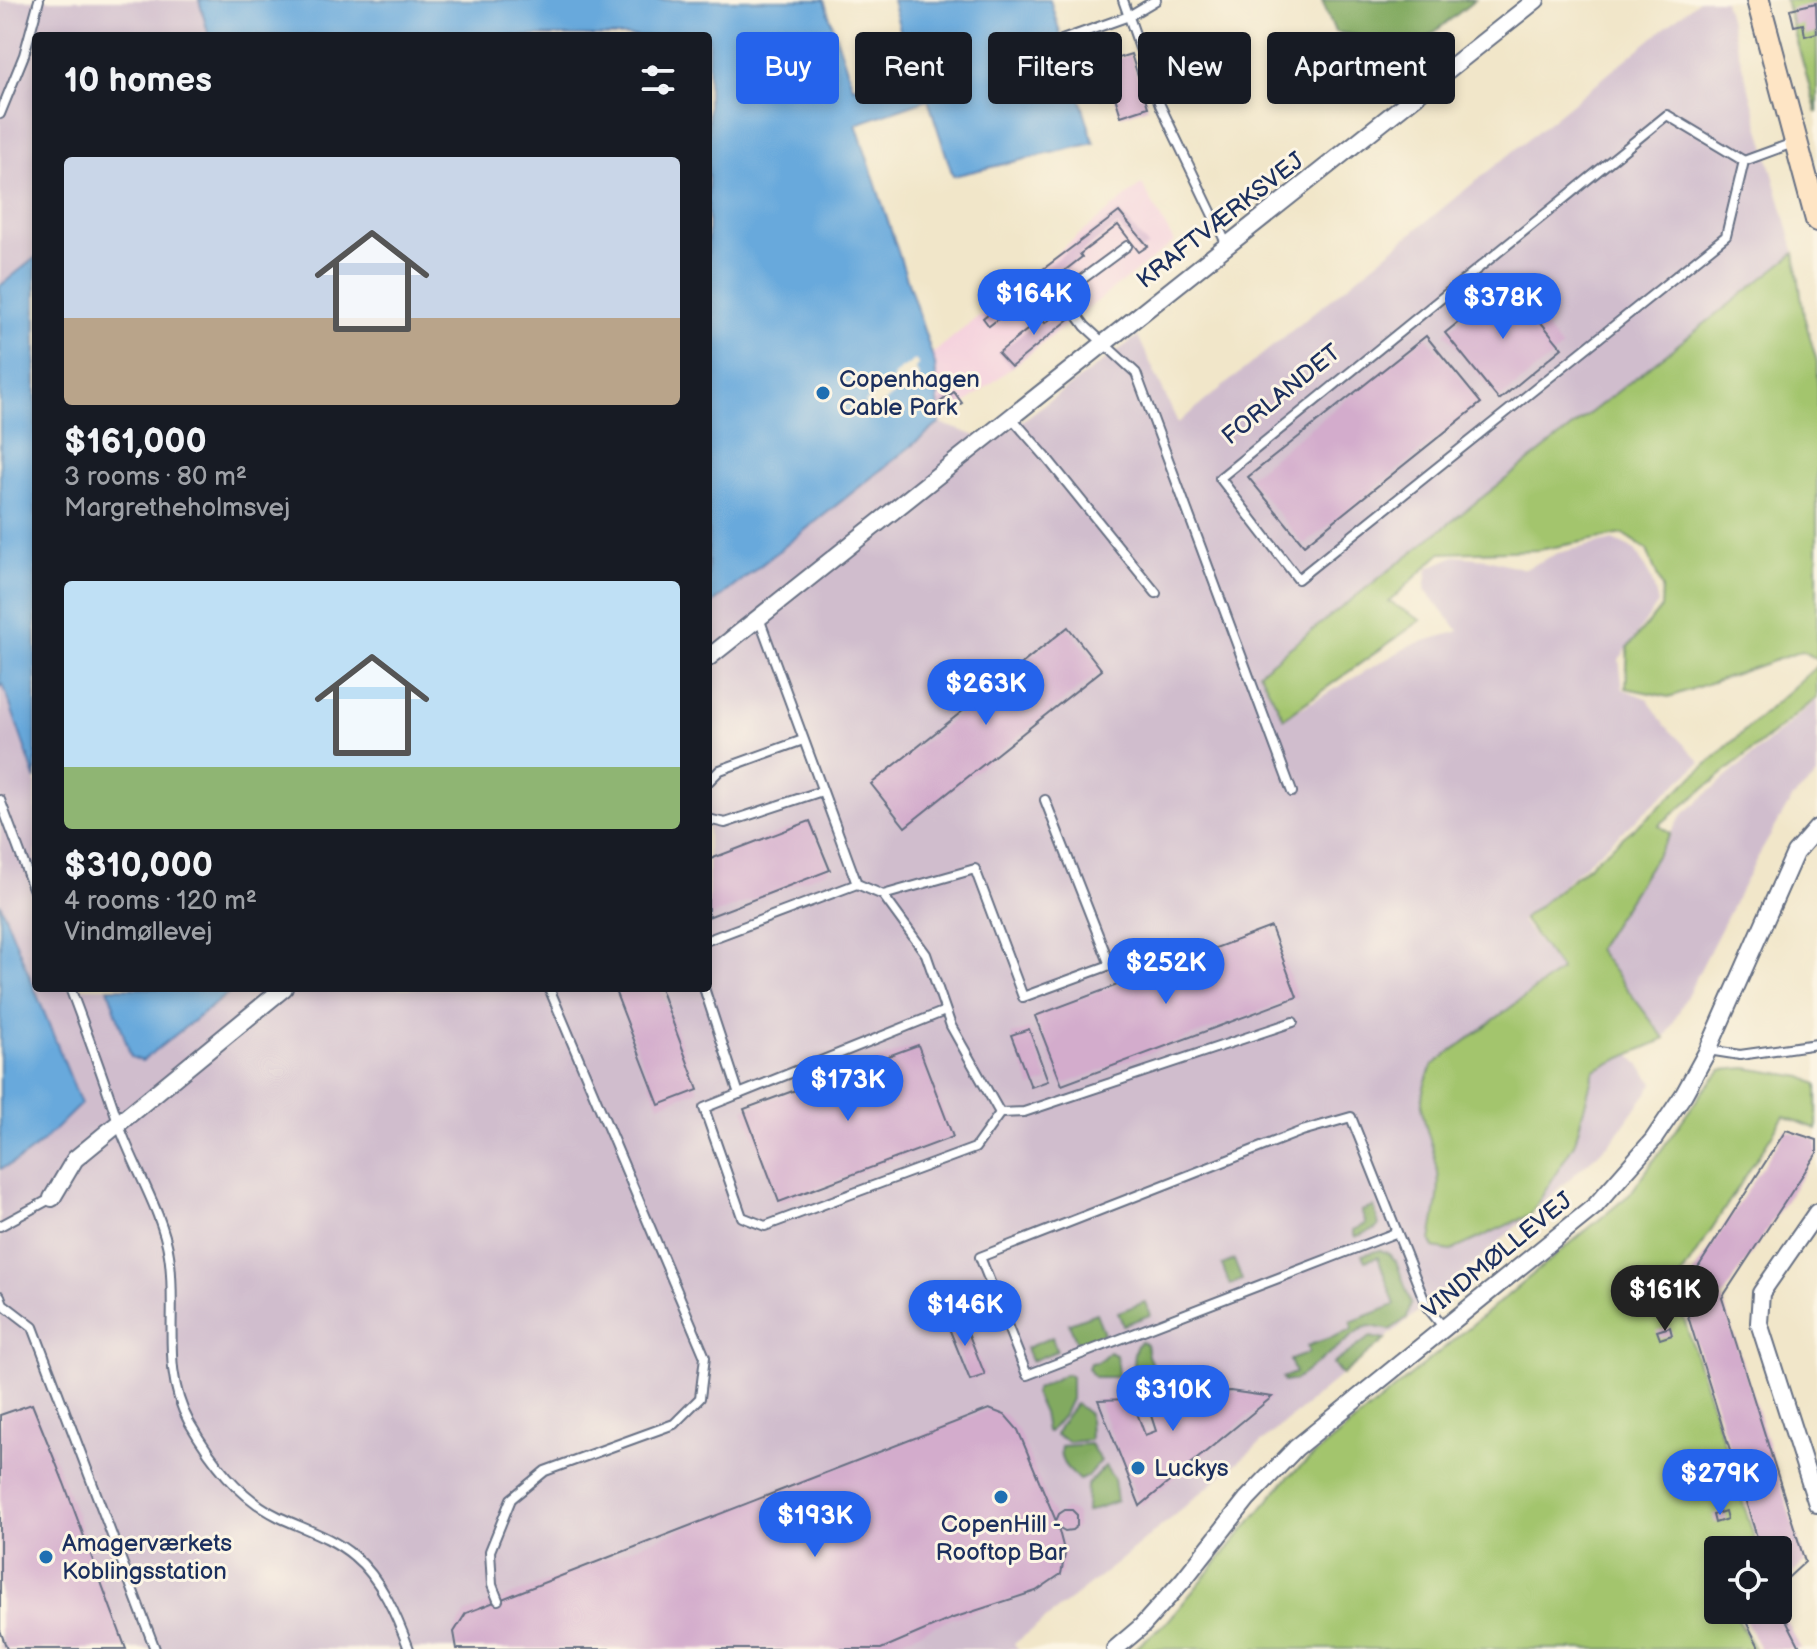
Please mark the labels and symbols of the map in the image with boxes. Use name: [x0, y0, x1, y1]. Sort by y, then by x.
street label: KRAFTVÆRKSVEJ: [1131, 146, 1310, 295]
pin: $164K: [978, 269, 1090, 337]
pin: $378K: [1447, 273, 1559, 341]
street label: FORLANDET: [1216, 337, 1347, 451]
place label: Copenhagen Cable Park: [839, 365, 980, 422]
marker: Copenhagen Cable Park: [814, 384, 832, 402]
pin: $263K: [930, 659, 1042, 727]
pin: $252K: [1110, 938, 1222, 1006]
pin: $173K: [792, 1055, 904, 1123]
street label: VINDMØLLEVEJ: [1417, 1186, 1578, 1325]
pin: $161K: [1609, 1265, 1721, 1333]
pin: $146K: [909, 1280, 1021, 1348]
pin: $310K: [1117, 1365, 1229, 1433]
pin: $279K: [1664, 1449, 1776, 1517]
place label: Luckys: [1154, 1454, 1229, 1483]
marker: Luckys: [1129, 1459, 1147, 1477]
marker: CopenHill - Rooftop Bar: [992, 1488, 1010, 1506]
pin: $193K: [759, 1491, 871, 1559]
place label: CopenHill - Rooftop Bar: [935, 1510, 1067, 1567]
place label: Amagerværkets Koblingsstation: [62, 1529, 232, 1586]
marker: Amagerværkets Koblingsstation: [37, 1548, 55, 1566]

